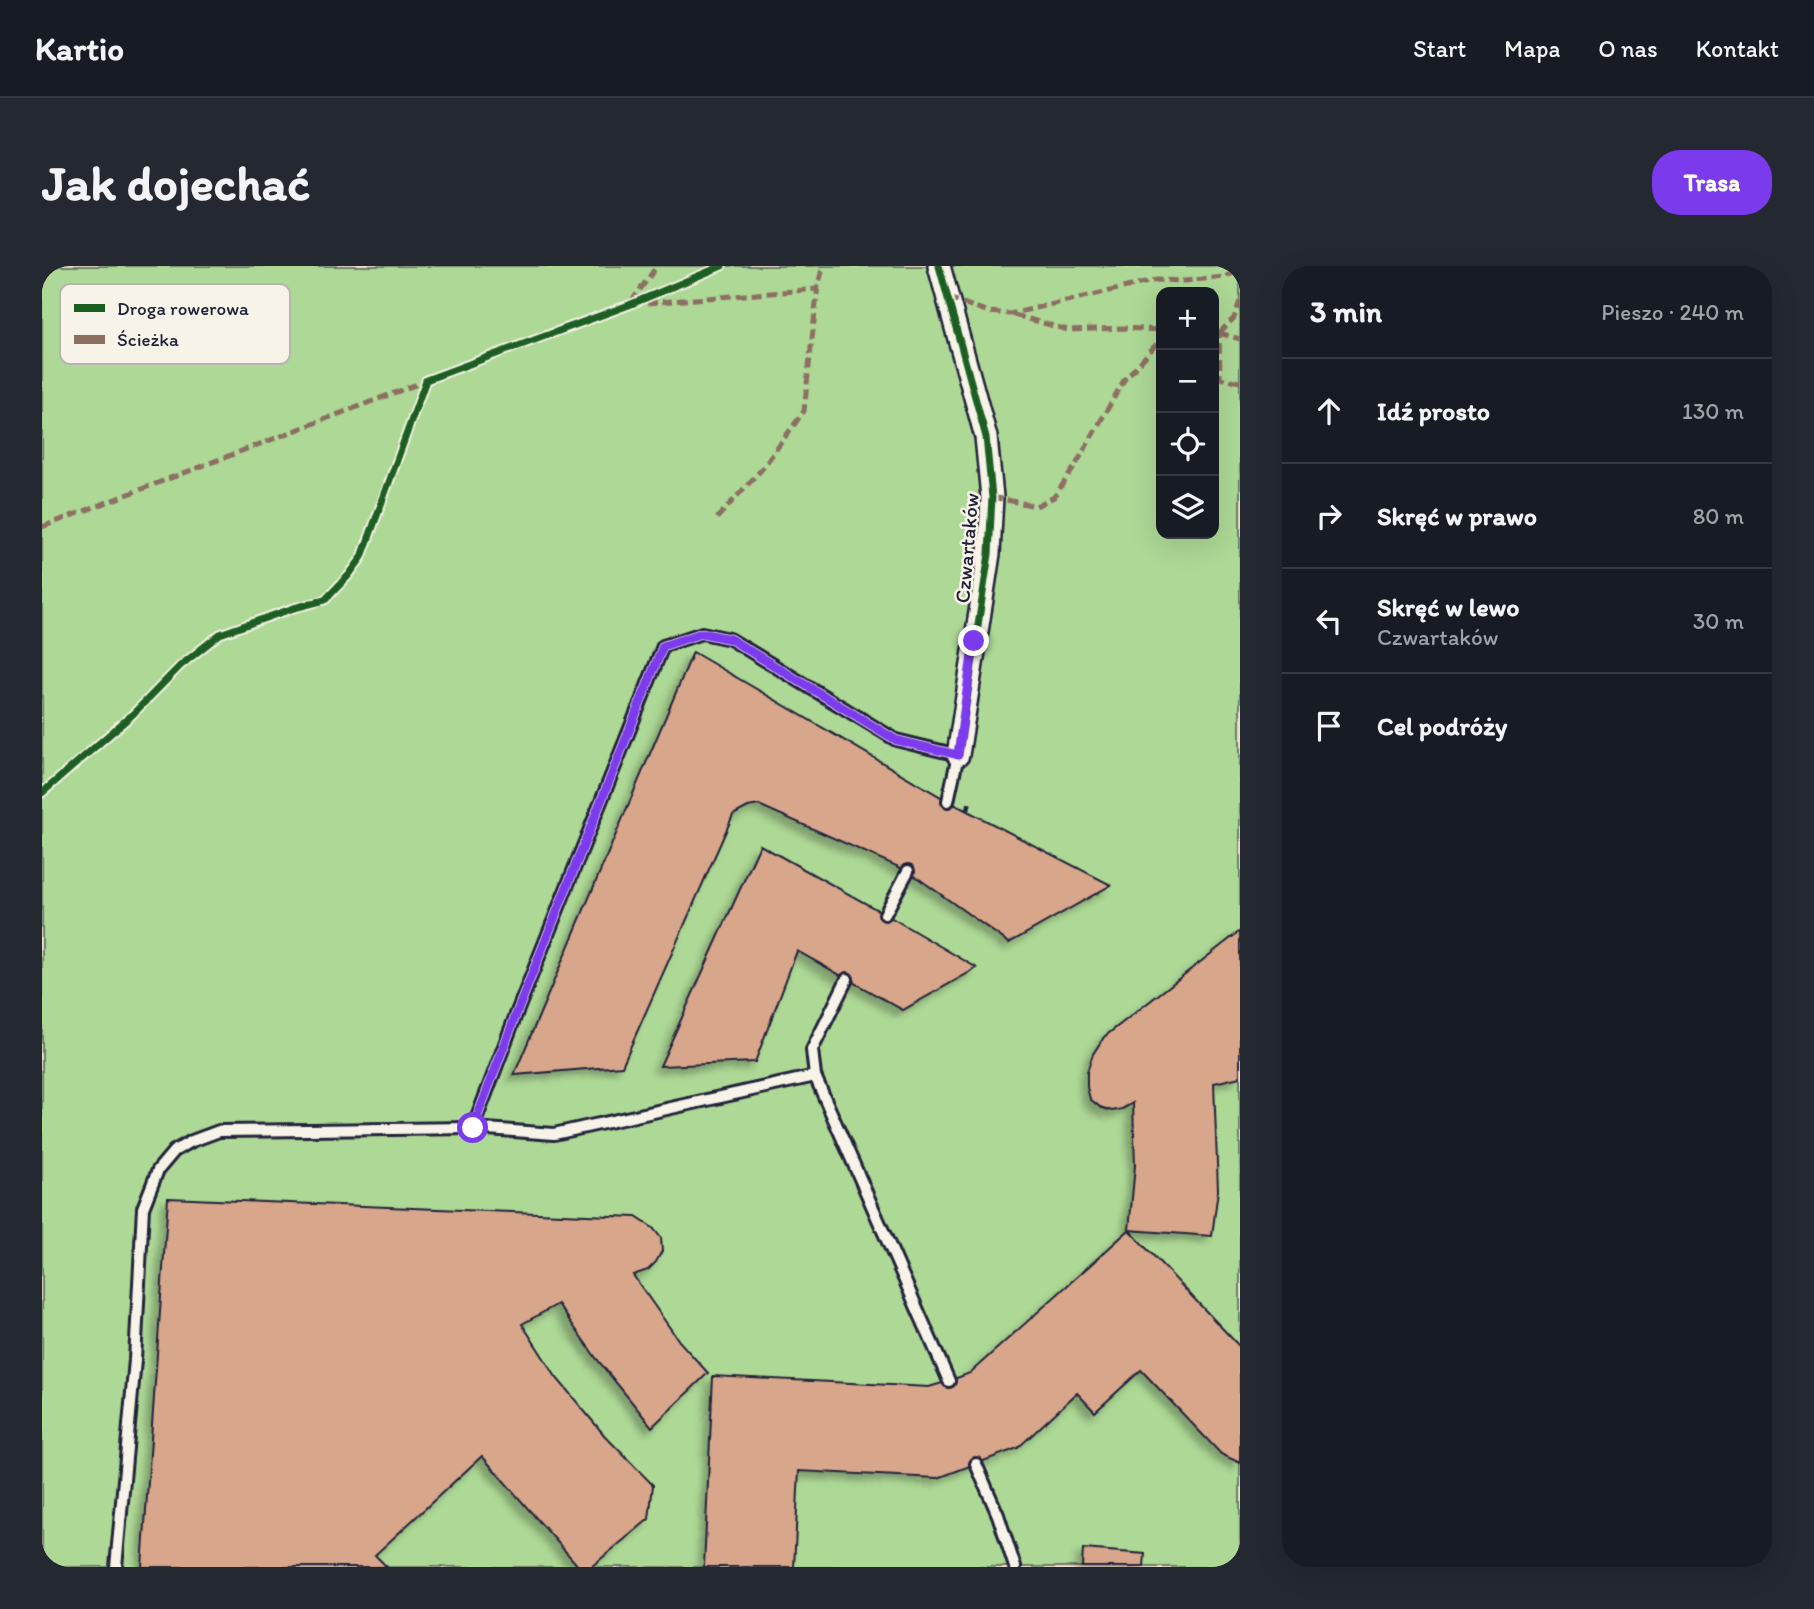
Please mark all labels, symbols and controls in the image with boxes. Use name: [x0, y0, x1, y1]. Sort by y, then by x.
text: Kartio: [35, 29, 124, 68]
text: Start: [1413, 34, 1466, 63]
text: Mapa: [1504, 34, 1560, 63]
text: O nas: [1598, 34, 1658, 63]
text: Kontakt: [1696, 34, 1779, 63]
button: Trasa: [1652, 150, 1772, 215]
text: Jak dojechać: [42, 153, 310, 212]
legend: [60, 284, 290, 364]
map controls: [1156, 287, 1219, 539]
button: +: [1156, 287, 1219, 350]
text: 3 min: [1310, 293, 1382, 330]
text: Droga rowerowa: [117, 297, 249, 320]
text: Pieszo · 240 m: [1601, 298, 1744, 326]
text: Ścieżka: [117, 328, 179, 351]
button: −: [1156, 350, 1219, 413]
icon: ahead: [1310, 392, 1348, 430]
text: Idź prosto: [1377, 395, 1490, 427]
text: 130 m: [1682, 397, 1744, 425]
button: locate: [1156, 413, 1219, 476]
button: layers: [1156, 476, 1219, 539]
street label: Czwartaków: [949, 492, 984, 604]
icon: right: [1310, 497, 1348, 535]
text: Skręć w prawo: [1377, 500, 1537, 532]
text: 80 m: [1693, 502, 1744, 530]
text: Skręć w lewo: [1377, 591, 1520, 623]
icon: left: [1310, 602, 1348, 640]
text: 30 m: [1693, 607, 1744, 635]
text: Czwartaków: [1377, 623, 1498, 651]
route end: [958, 625, 989, 656]
icon: arrive: [1310, 707, 1348, 745]
text: Cel podróży: [1377, 710, 1507, 742]
route start: [457, 1112, 488, 1143]

